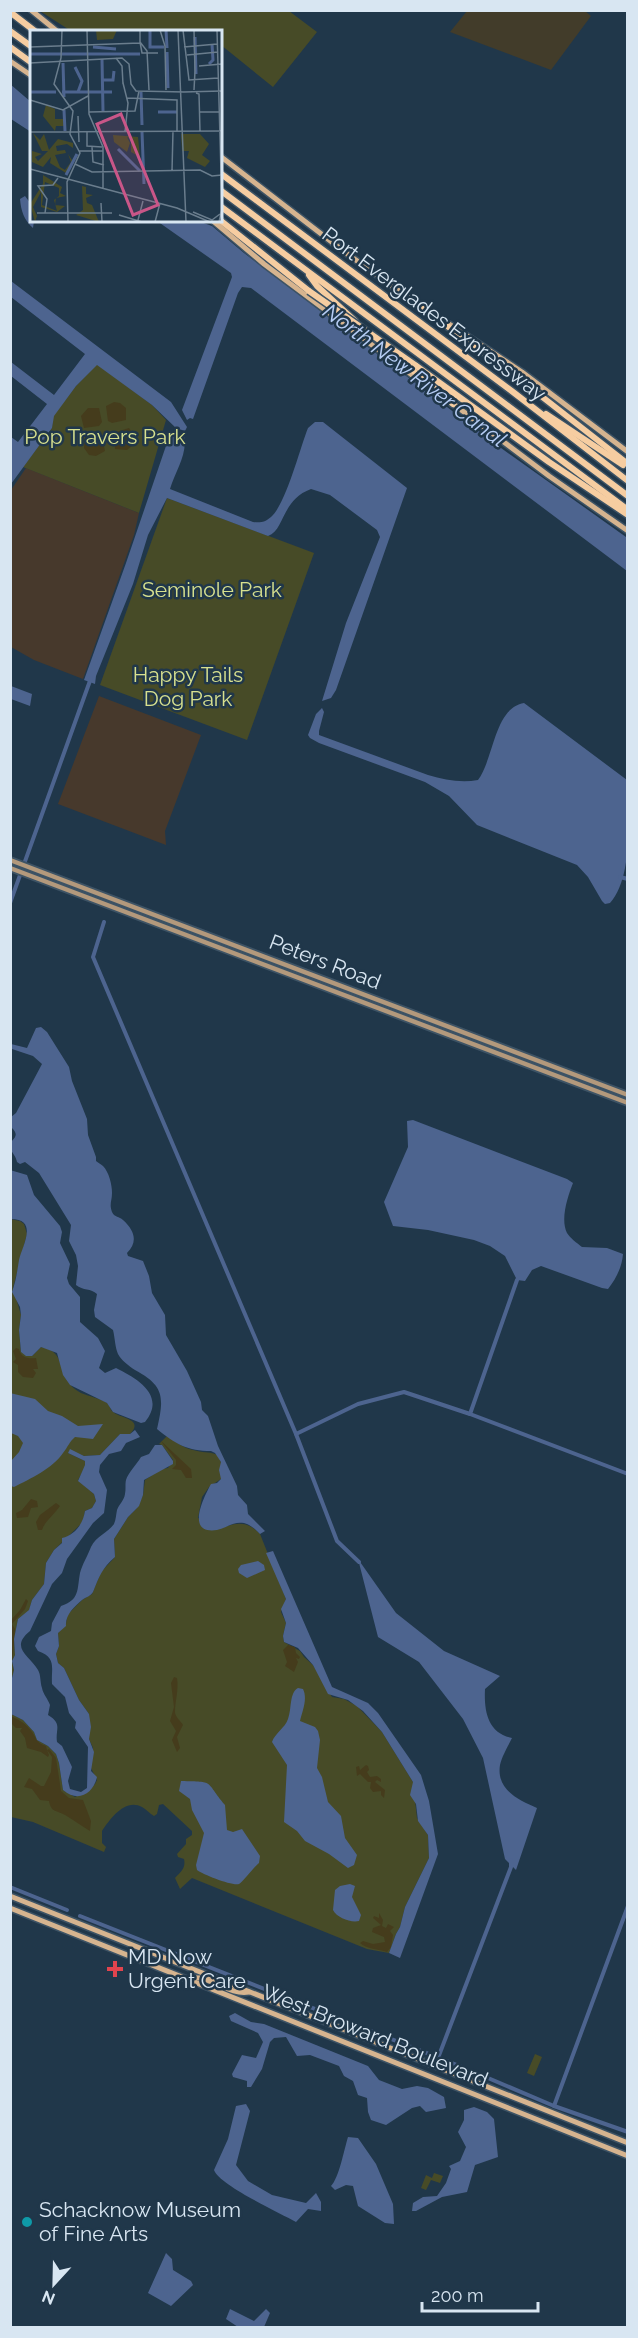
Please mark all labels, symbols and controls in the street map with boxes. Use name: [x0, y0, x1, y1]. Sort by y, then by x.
inset map: [30, 30, 222, 222]
street label: Port Everglades Expressway: [317, 221, 551, 406]
water label: North New River Canal: [318, 298, 512, 452]
park label: Pop Travers Park: [24, 424, 186, 449]
park label: Seminole Park: [142, 577, 282, 602]
park label: Happy Tails Dog Park: [133, 662, 243, 711]
street label: Peters Road: [266, 929, 385, 994]
place label: MD Now Urgent Care: [128, 1944, 246, 1993]
marker: MD Now Urgent Care: [106, 1960, 124, 1978]
street label: West Broward Boulevard: [259, 1979, 492, 2092]
place label: Schacknow Museum of Fine Arts: [39, 2197, 241, 2246]
marker: Schacknow Museum of Fine Arts: [20, 2215, 34, 2229]
north arrow: [24, 2254, 84, 2314]
scale bar: [422, 2275, 538, 2313]
text: 200 m: [431, 2285, 484, 2306]
text: N: [39, 2286, 58, 2309]

